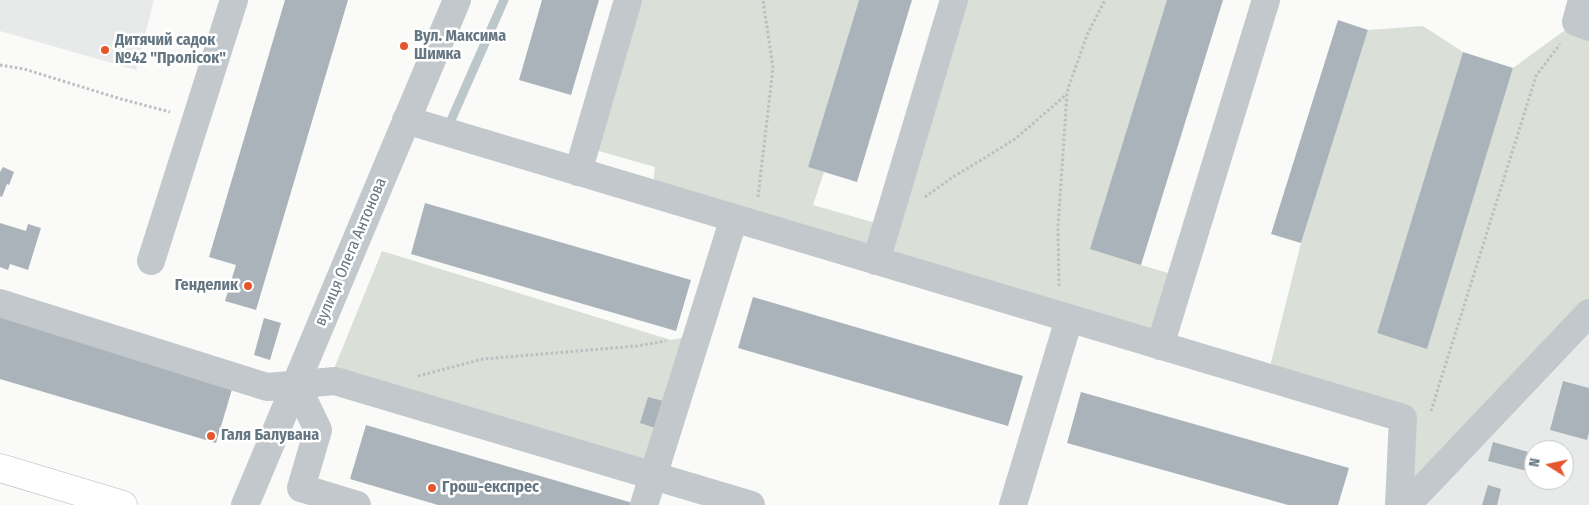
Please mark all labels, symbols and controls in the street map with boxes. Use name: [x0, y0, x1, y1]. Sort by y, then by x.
place label: Вул. Максима Шимка: [414, 27, 506, 65]
place label: Дитячий садок №42 "Пролісок": [115, 31, 226, 69]
marker: Вул. Максима Шимка: [398, 40, 410, 52]
marker: Дитячий садок №42 "Пролісок": [99, 44, 111, 56]
street label: вулиця Олега Антонова: [311, 175, 391, 329]
place label: Генделик: [175, 276, 238, 296]
marker: Генделик: [242, 280, 254, 292]
place label: Галя Балувана: [221, 426, 319, 446]
marker: Галя Балувана: [205, 430, 217, 442]
north arrow: [1524, 440, 1574, 490]
text: N: [1526, 457, 1544, 468]
place label: Грош-експрес: [442, 478, 539, 498]
marker: Грош-експрес: [426, 482, 438, 494]

